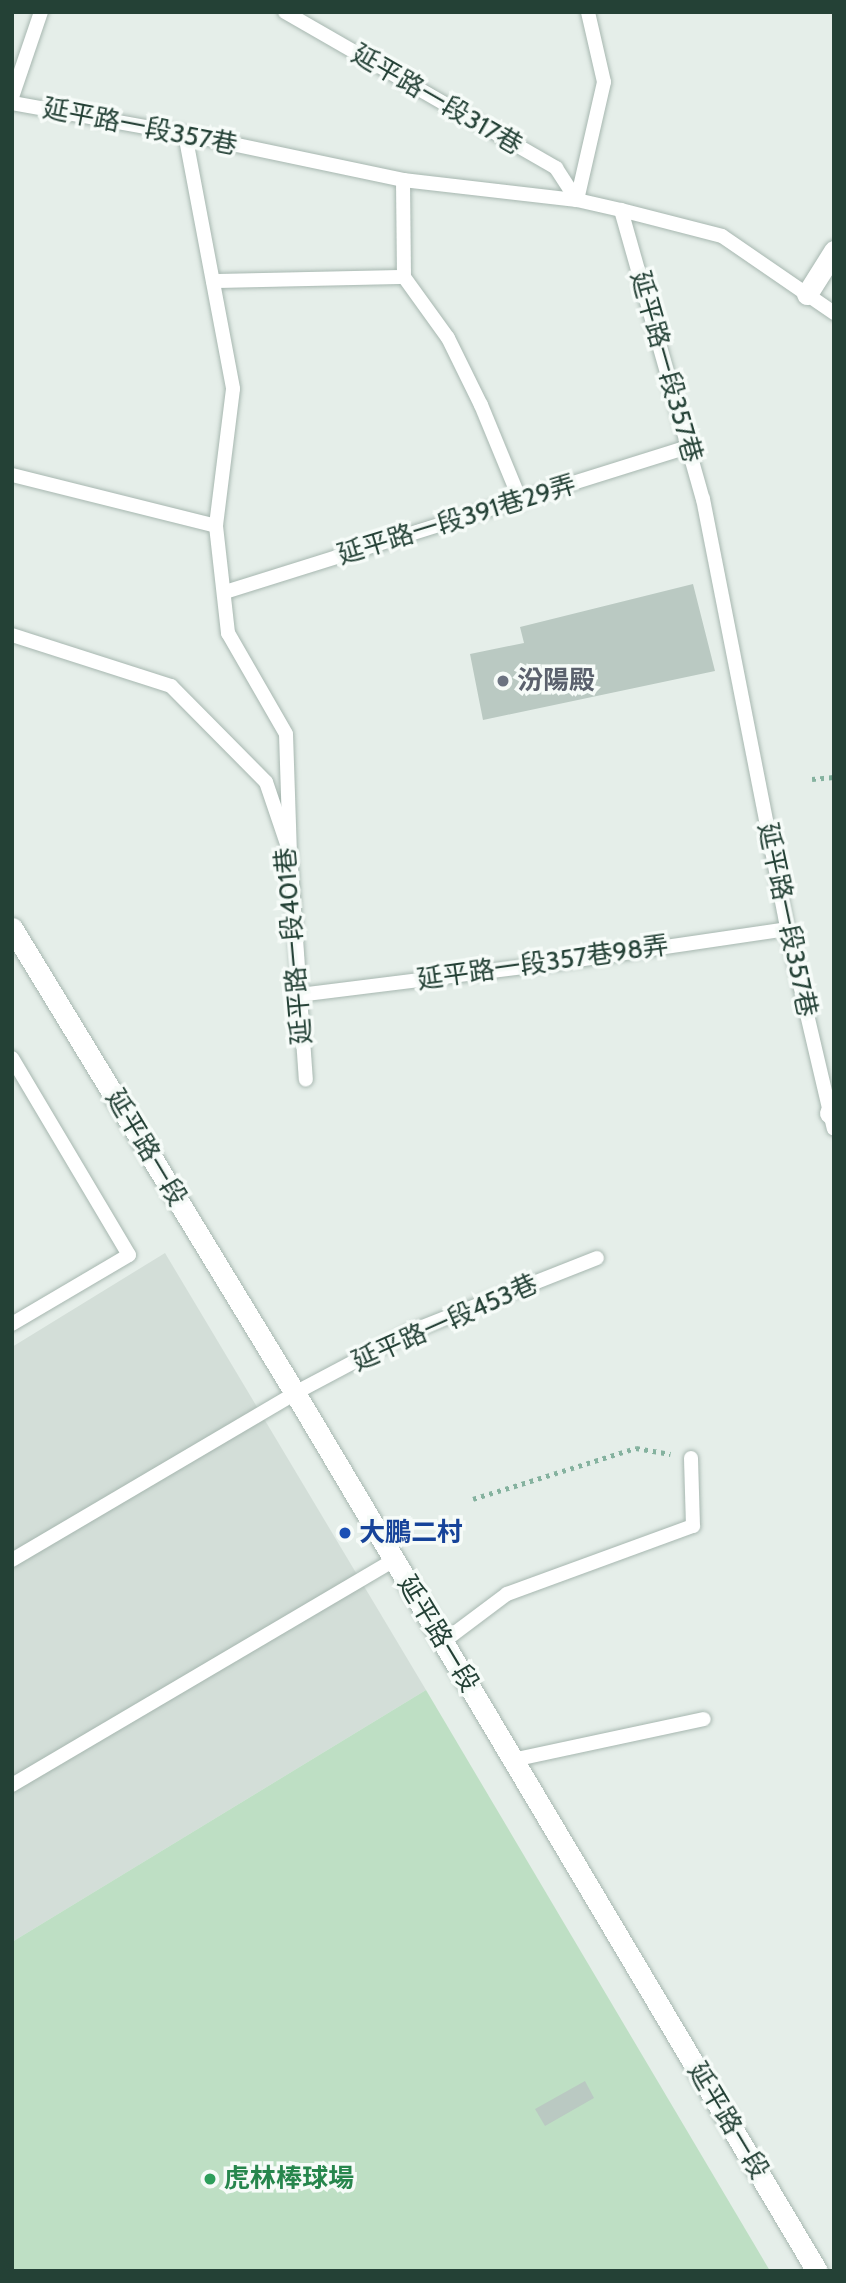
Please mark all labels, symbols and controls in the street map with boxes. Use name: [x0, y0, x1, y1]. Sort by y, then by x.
street label: 延平路一段317巷: [346, 39, 528, 161]
street label: 延平路一段357巷: [40, 93, 240, 161]
street label: 延平路一段357巷: [624, 268, 708, 466]
street label: 延平路一段391巷29弄: [334, 469, 580, 571]
place label: 汾陽殿: [517, 665, 595, 697]
marker: 汾陽殿: [495, 673, 511, 689]
street label: 延平路一段357巷: [751, 820, 823, 1020]
street label: 延平路一段401巷: [270, 846, 318, 1046]
street label: 延平路一段357巷98弄: [415, 930, 671, 996]
street label: 延平路一段: [99, 1084, 193, 1212]
street label: 延平路一段453巷: [348, 1268, 542, 1378]
place label: 大鵬二村: [359, 1517, 463, 1549]
marker: 大鵬二村: [337, 1525, 353, 1541]
street label: 延平路一段: [391, 1570, 485, 1698]
street label: 延平路一段: [681, 2057, 775, 2185]
place label: 虎林棒球場: [224, 2163, 354, 2195]
marker: 虎林棒球場: [202, 2171, 218, 2187]

